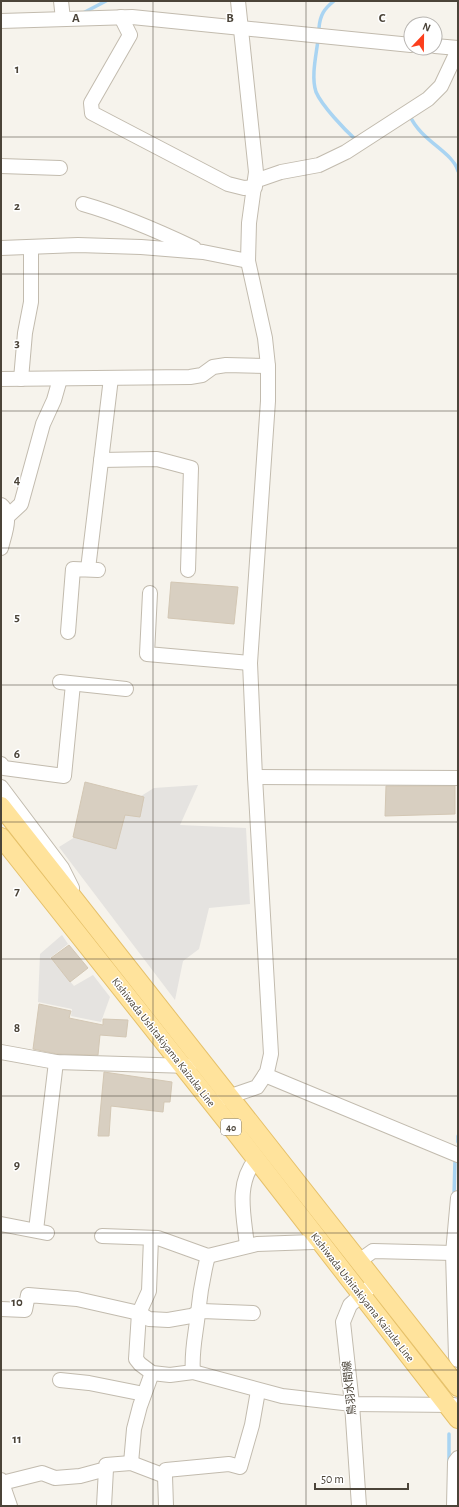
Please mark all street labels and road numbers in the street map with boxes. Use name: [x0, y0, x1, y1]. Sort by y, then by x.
street label: Kishiwada Ushitakiyama Kaizuka Line: [110, 976, 217, 1109]
road number: 40: [221, 1119, 241, 1135]
street label: Kishiwada Ushitakiyama Kaizuka Line: [309, 1231, 416, 1364]
street label: 鳥羽水間線: [340, 1360, 358, 1416]

